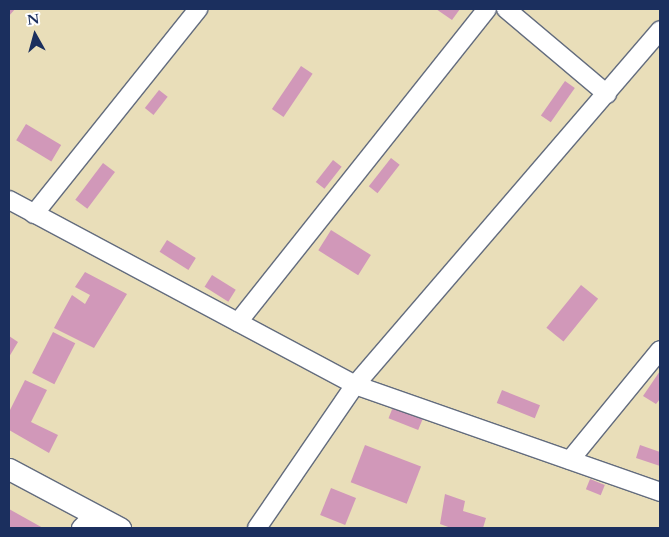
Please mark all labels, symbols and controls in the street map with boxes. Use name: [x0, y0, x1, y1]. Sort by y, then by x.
text: N: [26, 9, 40, 30]
north arrow: [10, 10, 60, 60]

